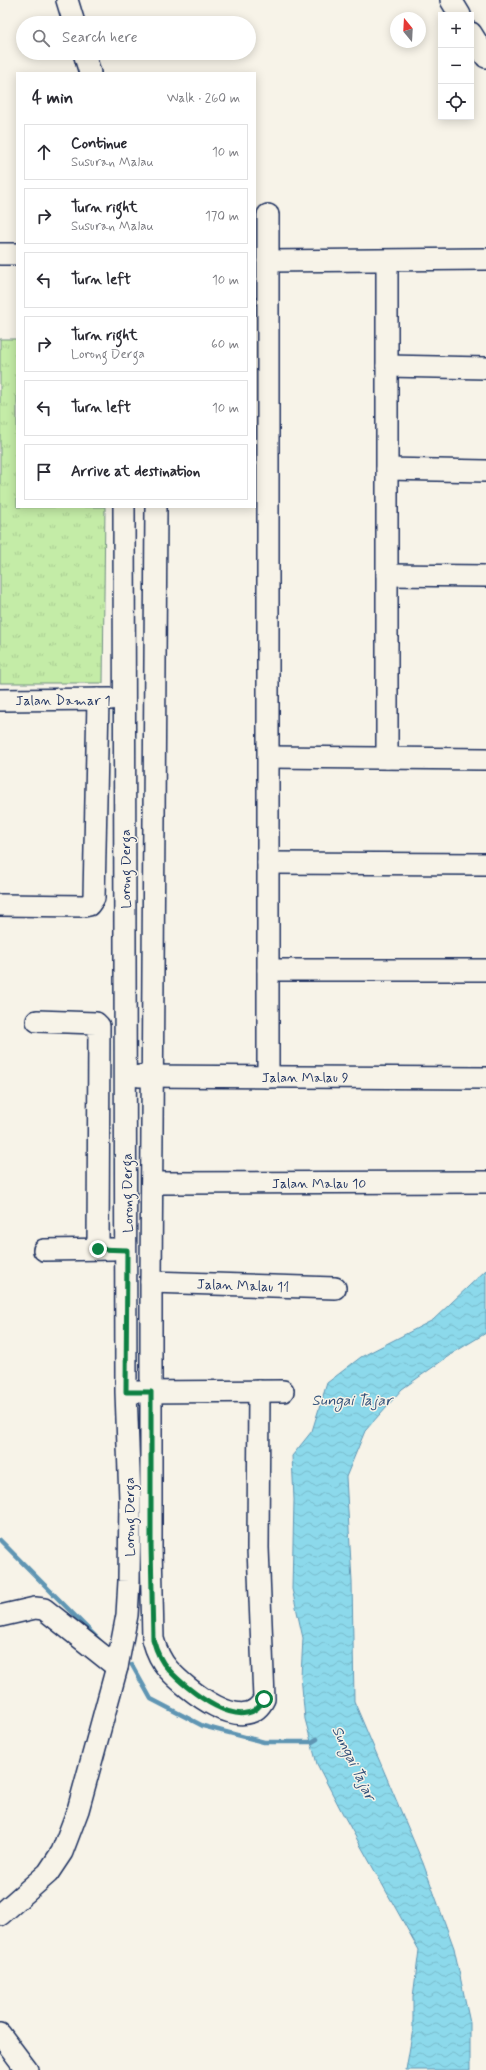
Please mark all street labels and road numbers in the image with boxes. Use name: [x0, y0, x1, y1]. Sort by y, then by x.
street label: Jalan Damar 1: [15, 692, 111, 710]
street label: Lorong Derga: [117, 829, 137, 909]
street label: Jalan Malau 9: [261, 1069, 349, 1087]
street label: Lorong Derga: [118, 1153, 140, 1233]
street label: Jalan Malau 10: [272, 1175, 366, 1193]
street label: Jalan Malau 11: [196, 1275, 289, 1297]
street label: Lorong Derga: [121, 1477, 141, 1557]

